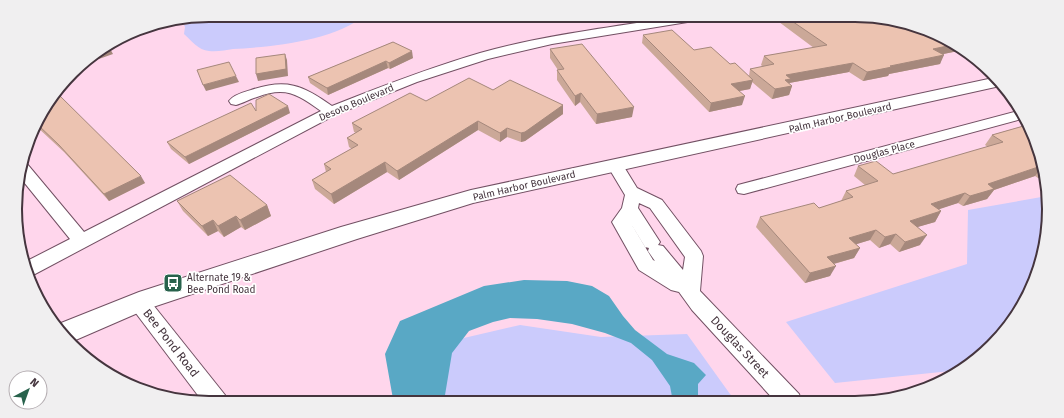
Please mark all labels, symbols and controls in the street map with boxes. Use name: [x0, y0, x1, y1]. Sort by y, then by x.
street label: Desoto Boulevard: [317, 82, 396, 124]
street label: Palm Harbor Boulevard: [788, 100, 893, 136]
street label: Douglas Place: [852, 138, 916, 166]
street label: Palm Harbor Boulevard: [472, 168, 577, 204]
bus stop icon: Alternate 19 & Bee Pond Road: [162, 272, 184, 294]
place label: Alternate 19 & Bee Pond Road: [187, 272, 256, 296]
street label: Bee Pond Road: [140, 306, 202, 380]
street label: Douglas Street: [708, 313, 773, 381]
north arrow: [8, 370, 48, 410]
text: N: [27, 376, 41, 390]

